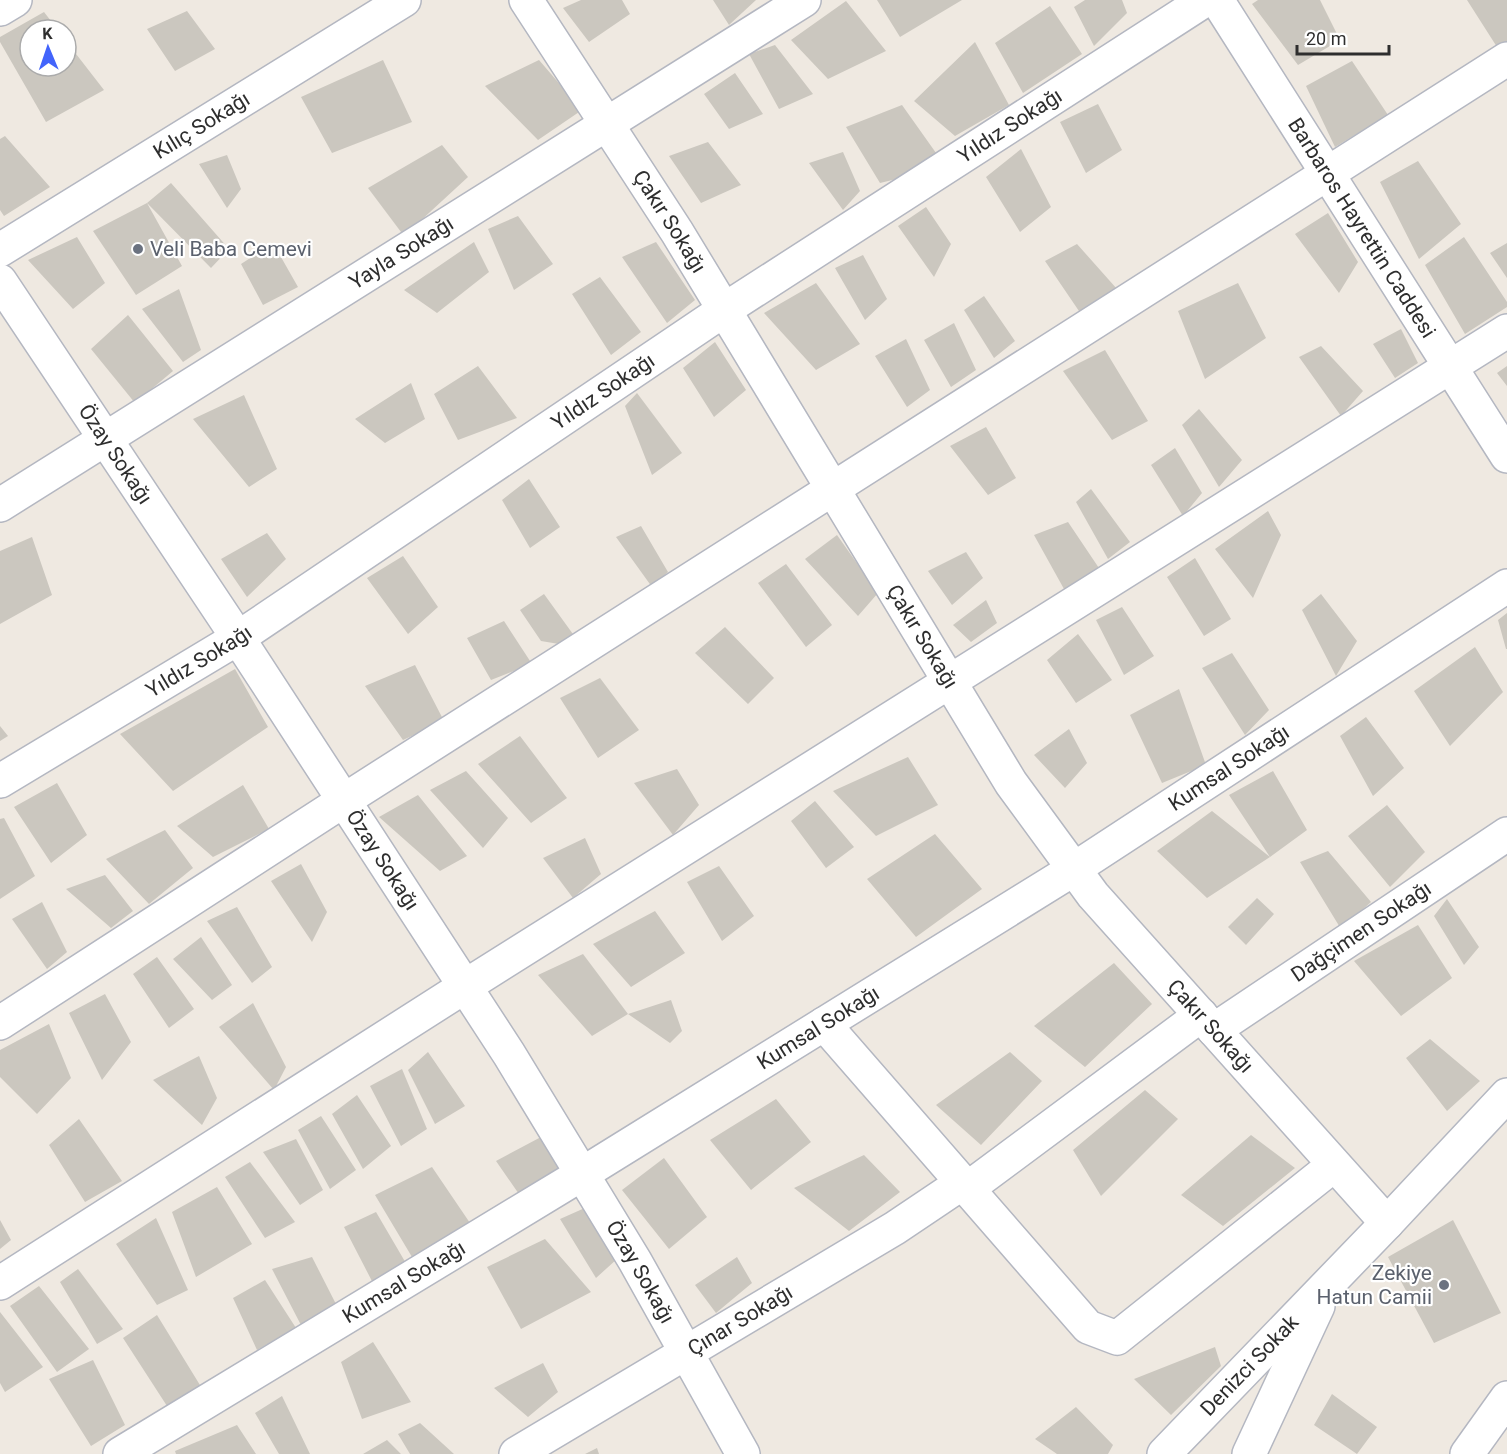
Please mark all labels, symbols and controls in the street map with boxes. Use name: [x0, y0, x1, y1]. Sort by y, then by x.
north arrow: [18, 18, 78, 78]
scale bar: [1297, 18, 1388, 56]
text: K: [42, 24, 54, 43]
text: 20 m: [1306, 28, 1346, 49]
street label: Yıldız Sokağı: [953, 83, 1066, 168]
street label: Kılıç Sokağı: [149, 87, 254, 164]
street label: Barbaros Hayrettin Caddesi: [1283, 114, 1441, 342]
street label: Çakır Sokağı: [628, 166, 711, 277]
street label: Yayla Sokağı: [345, 211, 458, 295]
place label: Veli Baba Cemevi: [150, 237, 312, 261]
marker: Veli Baba Cemevi: [131, 242, 145, 256]
street label: Yıldız Sokağı: [547, 348, 659, 435]
street label: Özay Sokağı: [74, 400, 157, 509]
street label: Çakır Sokağı: [882, 580, 963, 693]
street label: Yıldız Sokağı: [142, 620, 256, 702]
street label: Kumsal Sokağı: [1164, 720, 1294, 816]
street label: Özay Sokağı: [341, 805, 424, 915]
street label: Dağçimen Sokağı: [1287, 876, 1436, 987]
street label: Çakır Sokağı: [1163, 975, 1258, 1078]
street label: Kumsal Sokağı: [753, 981, 884, 1074]
street label: Özay Sokağı: [601, 1216, 679, 1328]
street label: Kumsal Sokağı: [338, 1236, 470, 1328]
place label: Zekiye Hatun Camii: [1317, 1261, 1432, 1309]
marker: Zekiye Hatun Camii: [1437, 1278, 1451, 1292]
street label: Çınar Sokağı: [683, 1280, 797, 1361]
street label: Denizci Sokak: [1195, 1310, 1304, 1421]

